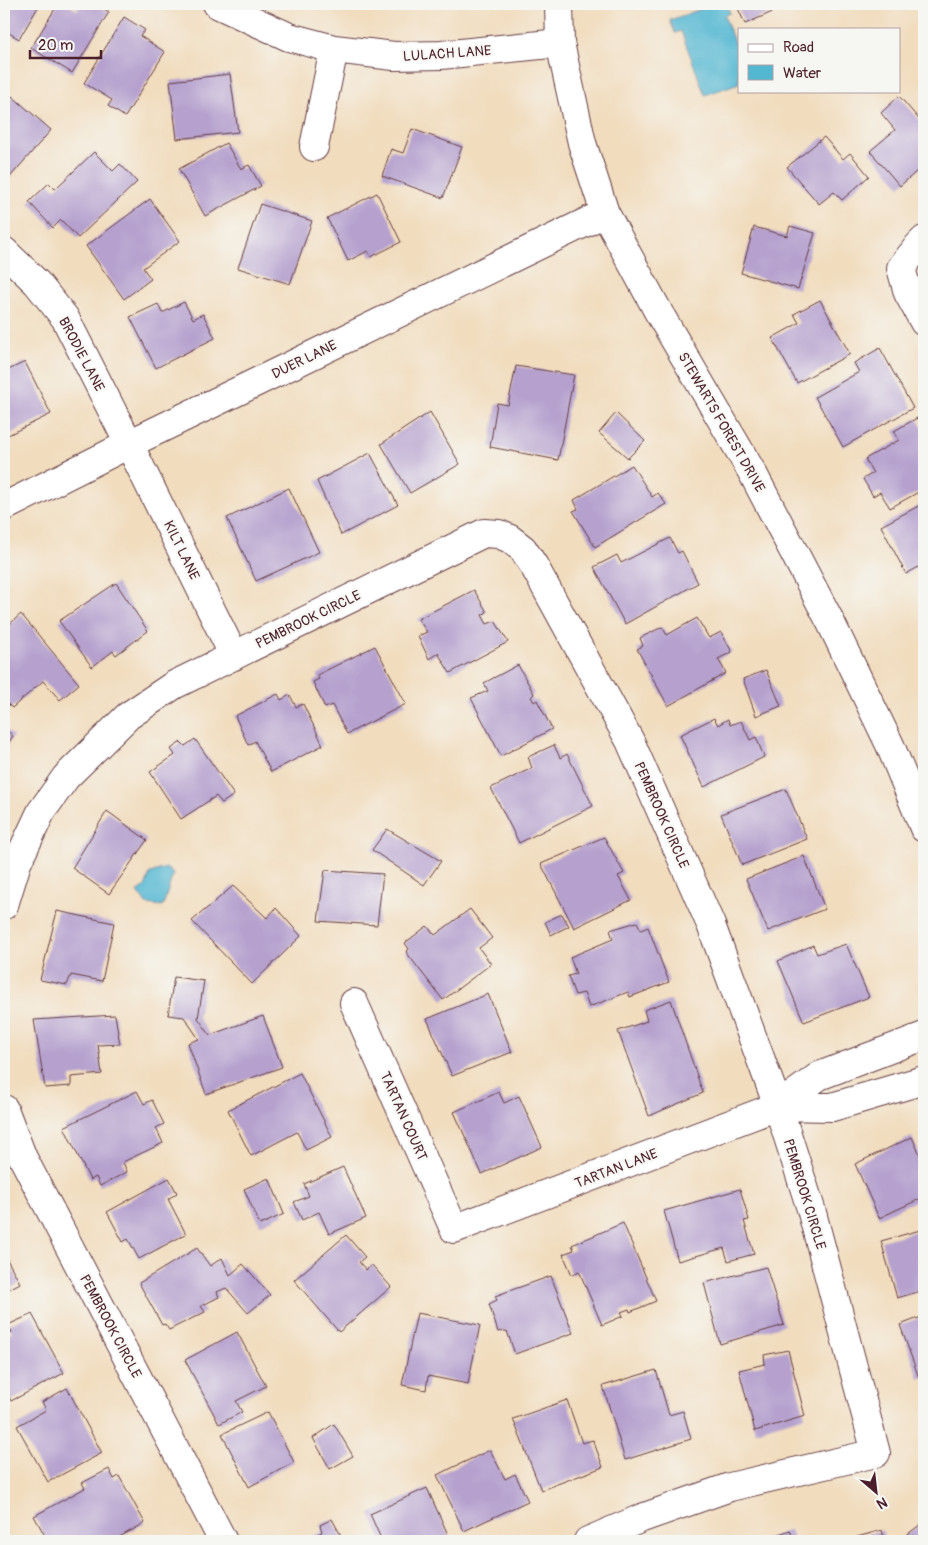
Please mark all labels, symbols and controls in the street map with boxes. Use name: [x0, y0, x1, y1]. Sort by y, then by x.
scale bar: [30, 28, 101, 60]
legend: [738, 28, 900, 92]
text: 20 m: [38, 36, 73, 55]
text: Road: [783, 38, 814, 57]
street label: LULACH LANE: [402, 42, 492, 65]
text: Water: [783, 64, 822, 83]
street label: BRODIE LANE: [55, 314, 108, 394]
street label: DUER LANE: [269, 336, 339, 382]
street label: STEWARTS FOREST DRIVE: [675, 349, 769, 495]
street label: KILT LANE: [160, 518, 203, 583]
street label: PEMBROOK CIRCLE: [253, 587, 364, 652]
street label: PEMBROOK CIRCLE: [630, 759, 693, 871]
street label: TARTAN COURT: [376, 1069, 431, 1164]
street label: PEMBROOK CIRCLE: [780, 1137, 829, 1252]
street label: TARTAN LANE: [572, 1145, 660, 1192]
street label: PEMBROOK CIRCLE: [76, 1272, 145, 1381]
north arrow: [850, 1468, 900, 1518]
text: N: [874, 1493, 890, 1513]

